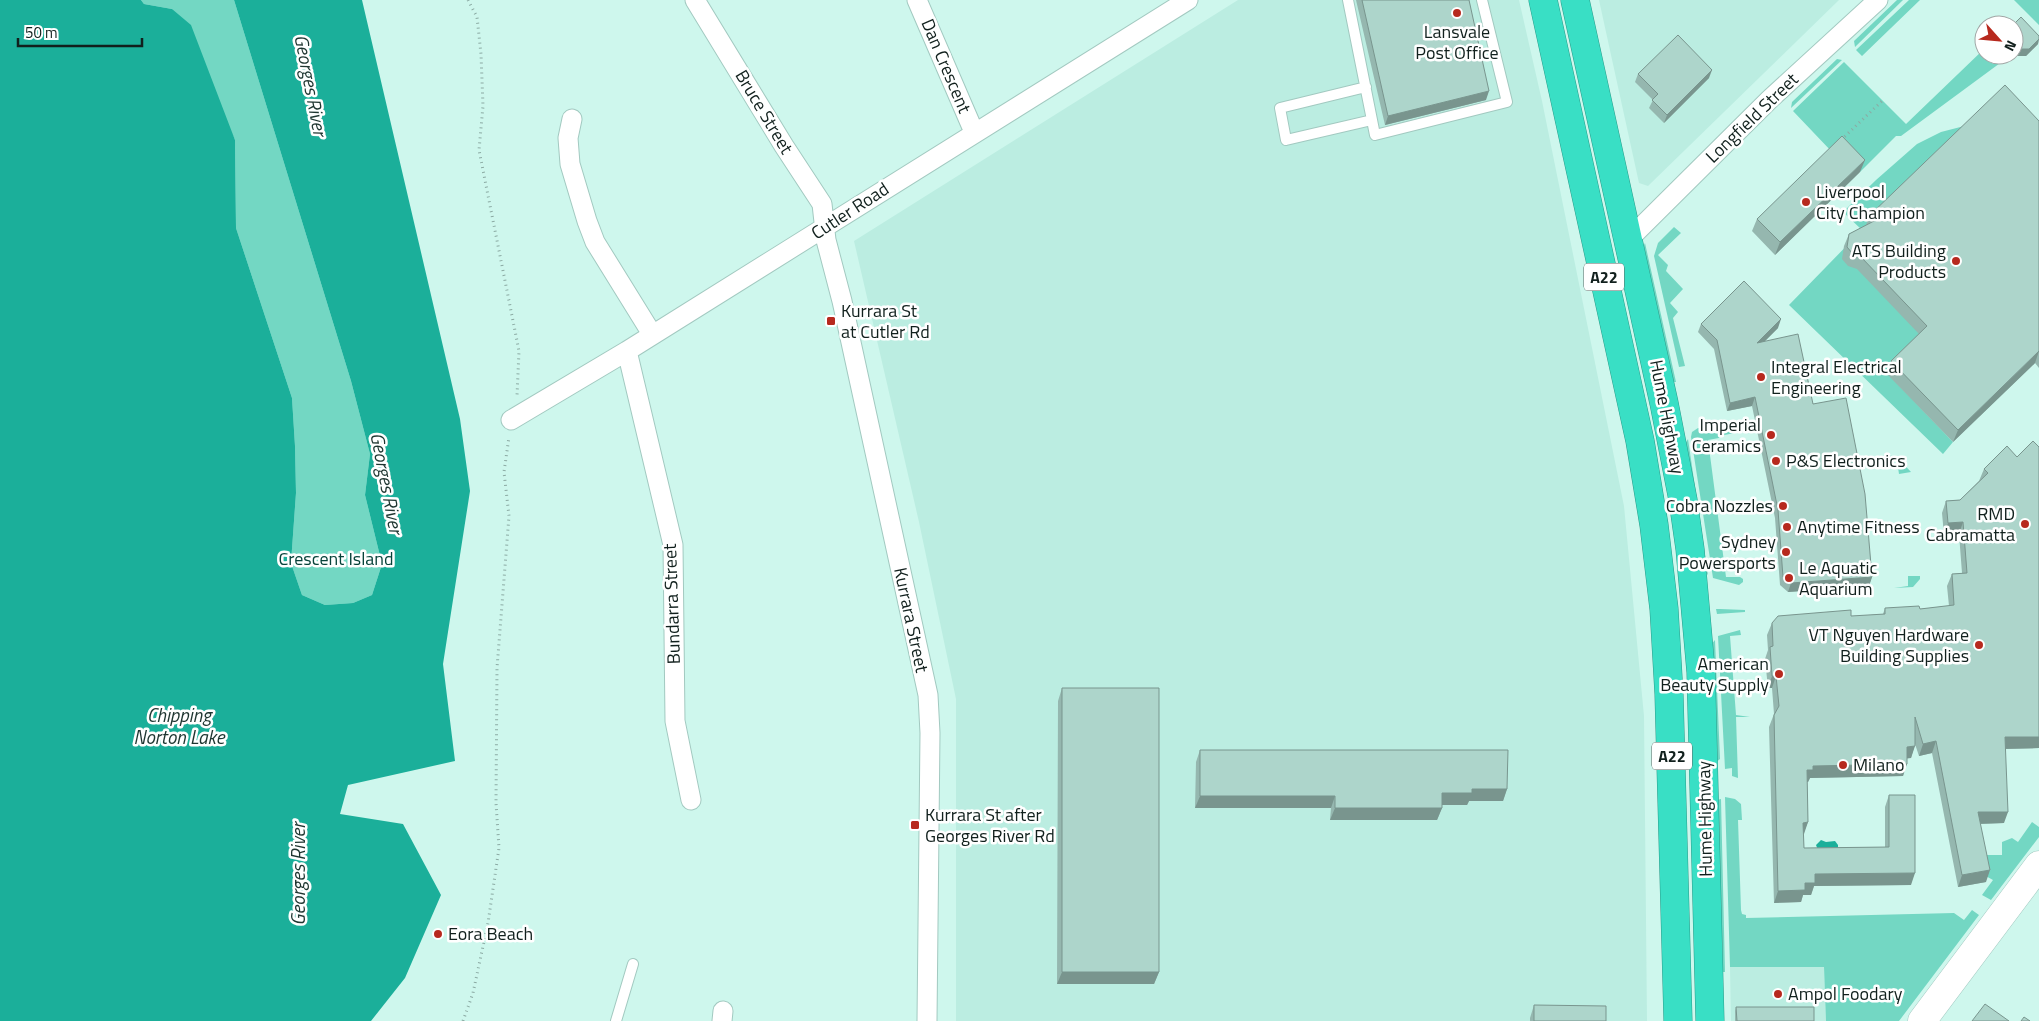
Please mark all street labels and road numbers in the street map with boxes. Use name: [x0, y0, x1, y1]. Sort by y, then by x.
street label: Dan Crescent: [914, 14, 979, 118]
street label: Bruce Street: [729, 64, 801, 160]
street label: Longfield Street: [1699, 66, 1805, 169]
street label: Cutler Road: [806, 175, 894, 246]
road number: A22: [1584, 264, 1624, 290]
street label: Hume Highway: [1643, 357, 1692, 477]
street label: Bundarra Street: [656, 543, 687, 665]
street label: Kurrara Street: [887, 565, 936, 676]
road number: A22: [1652, 742, 1692, 769]
street label: Hume Highway: [1690, 760, 1719, 877]

